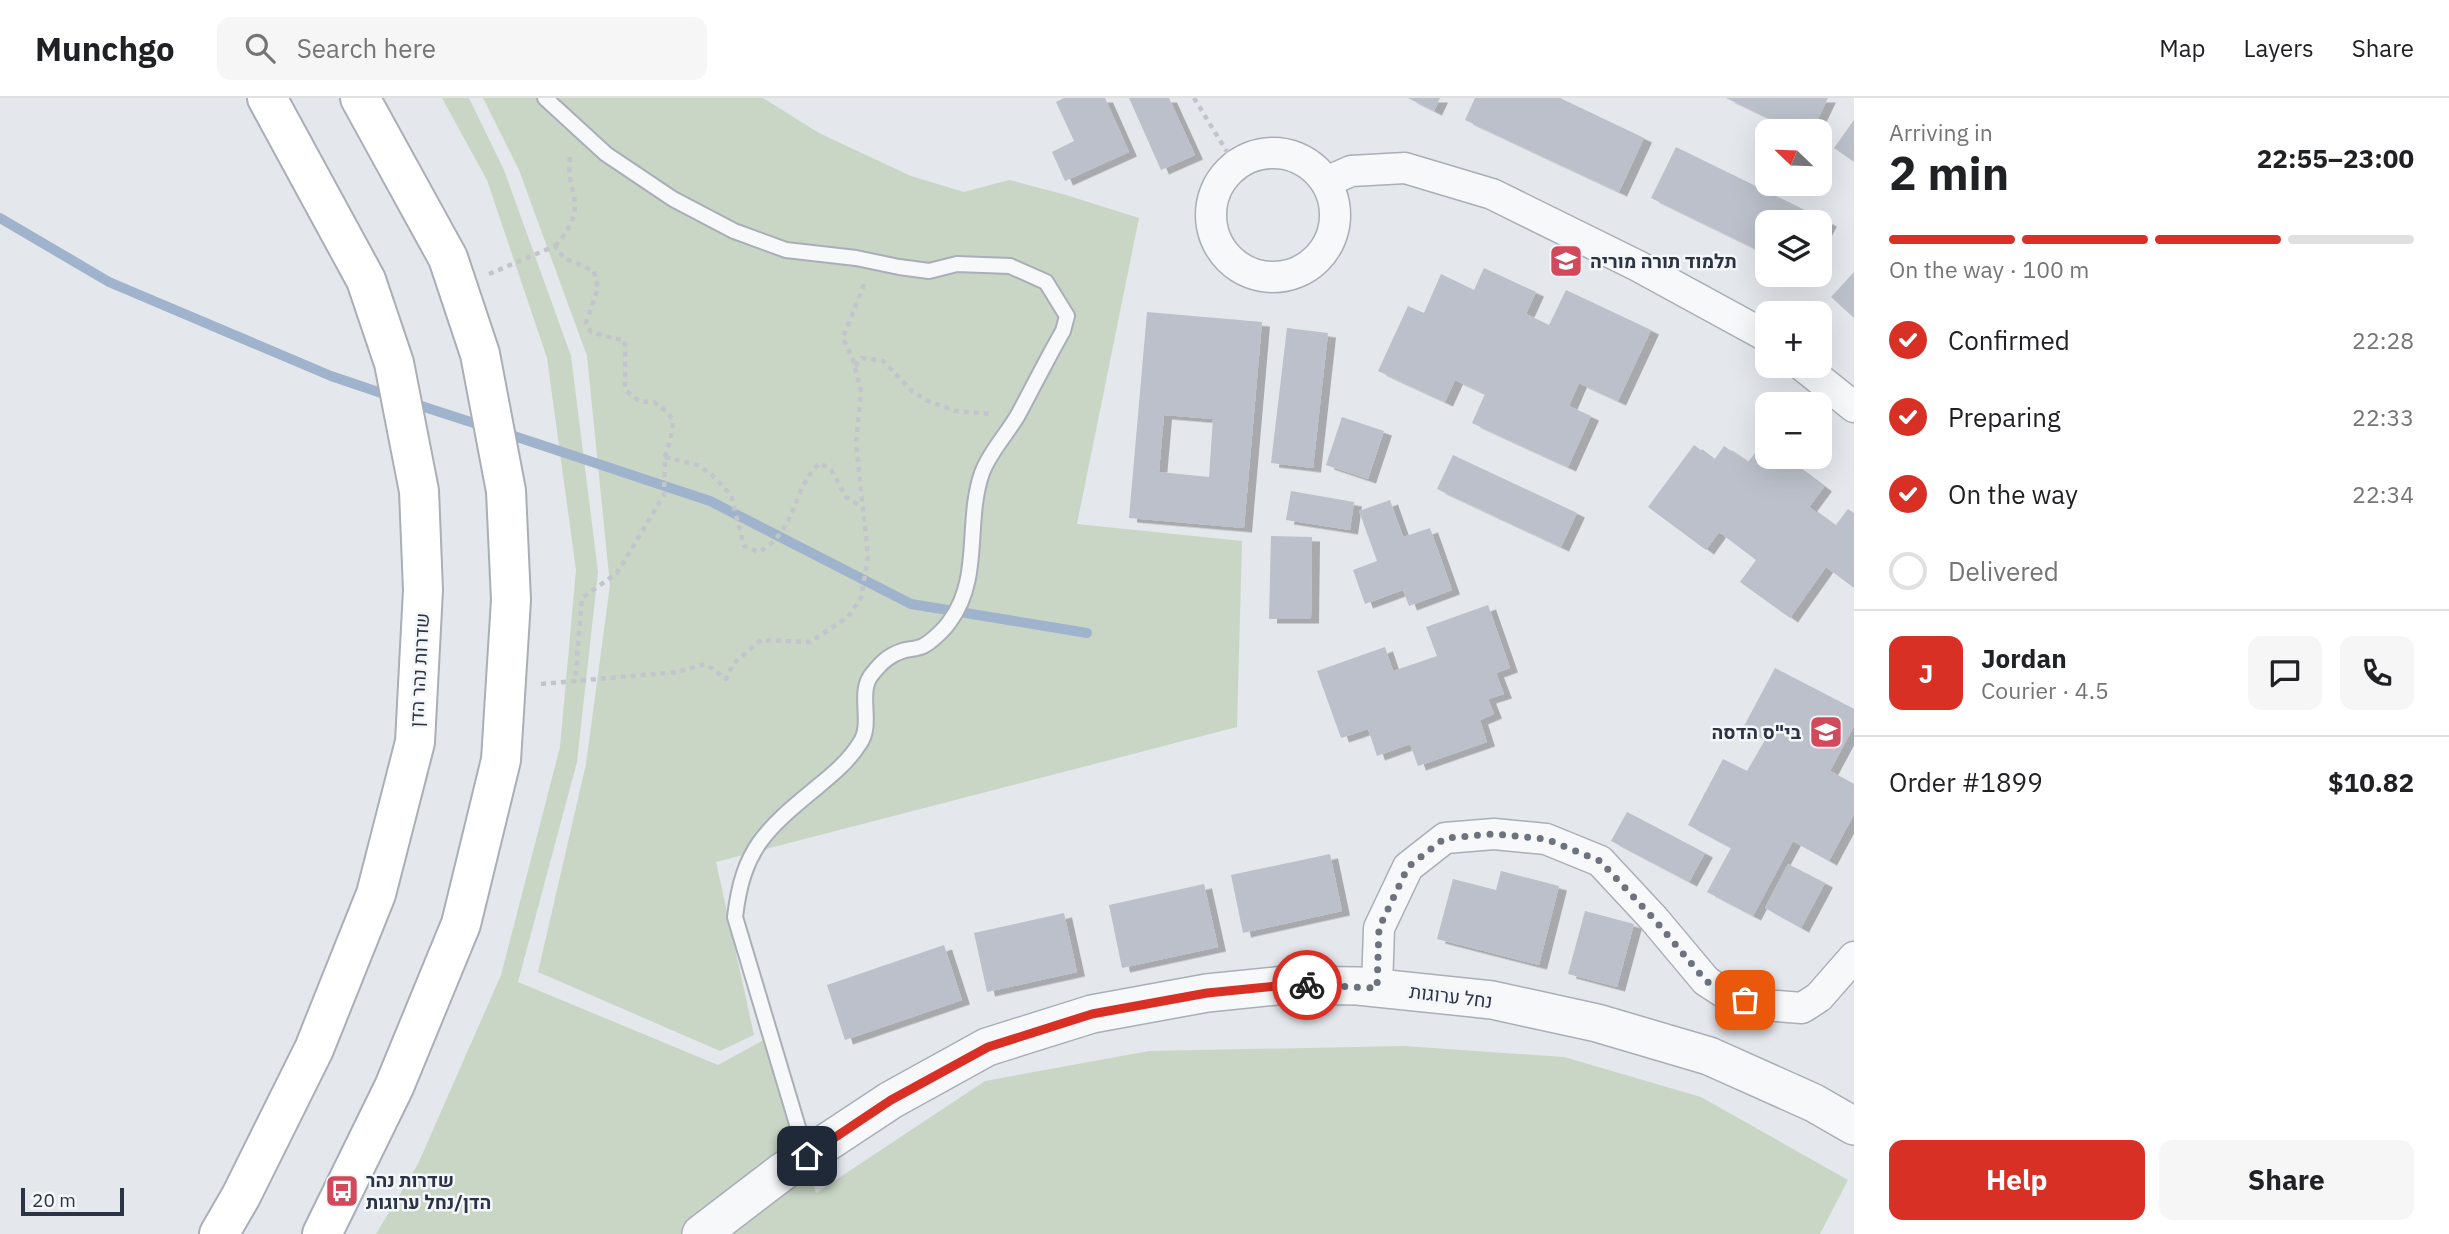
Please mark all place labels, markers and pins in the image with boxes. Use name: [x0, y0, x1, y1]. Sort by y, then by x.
school or university icon: תלמוד תורה מוריה: [1547, 242, 1585, 280]
place label: תלמוד תורה מוריה: [1590, 249, 1737, 273]
school or university icon: בי"ס הדסה: [1807, 713, 1845, 751]
place label: בי"ס הדסה: [1712, 720, 1802, 744]
pin: [1715, 970, 1775, 1030]
pin: [777, 1126, 837, 1186]
place label: שדרות נהר הדן/נחל ערוגות: [366, 1168, 491, 1214]
bus stop icon: שדרות נהר הדן/נחל ערוגות: [323, 1172, 361, 1210]

